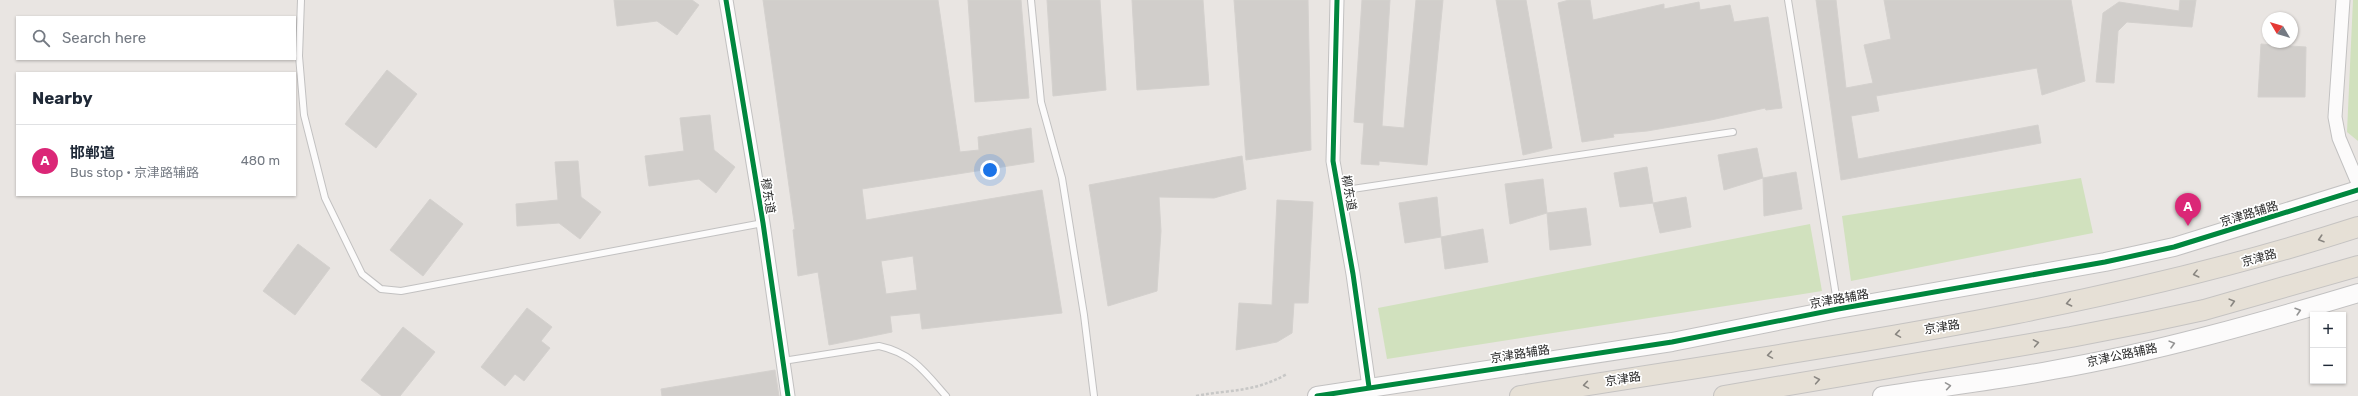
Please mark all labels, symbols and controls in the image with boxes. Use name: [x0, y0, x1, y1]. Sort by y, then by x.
north arrow: [2262, 12, 2298, 48]
search box: [16, 16, 296, 60]
icon: search: [30, 27, 52, 49]
text: Search here: [62, 29, 146, 47]
text: Nearby: [32, 88, 93, 108]
text: 邯郸道: [70, 144, 115, 162]
text: A: [40, 153, 50, 168]
text: 480 m: [241, 153, 280, 168]
your location: [980, 160, 1000, 180]
text: Bus stop · 京津路辅路: [70, 165, 199, 180]
street label: 柳东道: [1339, 174, 1359, 212]
street label: 穆东道: [758, 177, 778, 215]
pin: A: [2175, 193, 2201, 226]
street label: 京津路辅路: [2218, 199, 2280, 229]
one-way arrow: [2318, 234, 2325, 243]
street label: 京津路: [2240, 247, 2278, 269]
one-way arrow: [2193, 270, 2199, 278]
street label: 京津路辅路: [1808, 287, 1870, 311]
one-way arrow: [2066, 298, 2072, 306]
one-way arrow: [2228, 298, 2235, 307]
one-way arrow: [2294, 307, 2301, 316]
map controls: [2310, 312, 2346, 384]
button: +: [2310, 312, 2346, 348]
street label: 京津路: [1923, 317, 1961, 337]
one-way arrow: [1895, 329, 1901, 338]
one-way arrow: [2033, 339, 2039, 348]
one-way arrow: [2168, 340, 2175, 349]
street label: 京津公路辅路: [2085, 341, 2159, 369]
street label: 京津路辅路: [1489, 342, 1551, 366]
button: −: [2310, 348, 2346, 384]
one-way arrow: [1767, 350, 1773, 359]
street label: 京津路: [1604, 369, 1642, 389]
one-way arrow: [1814, 376, 1821, 385]
one-way arrow: [1583, 380, 1589, 389]
one-way arrow: [1945, 382, 1951, 391]

